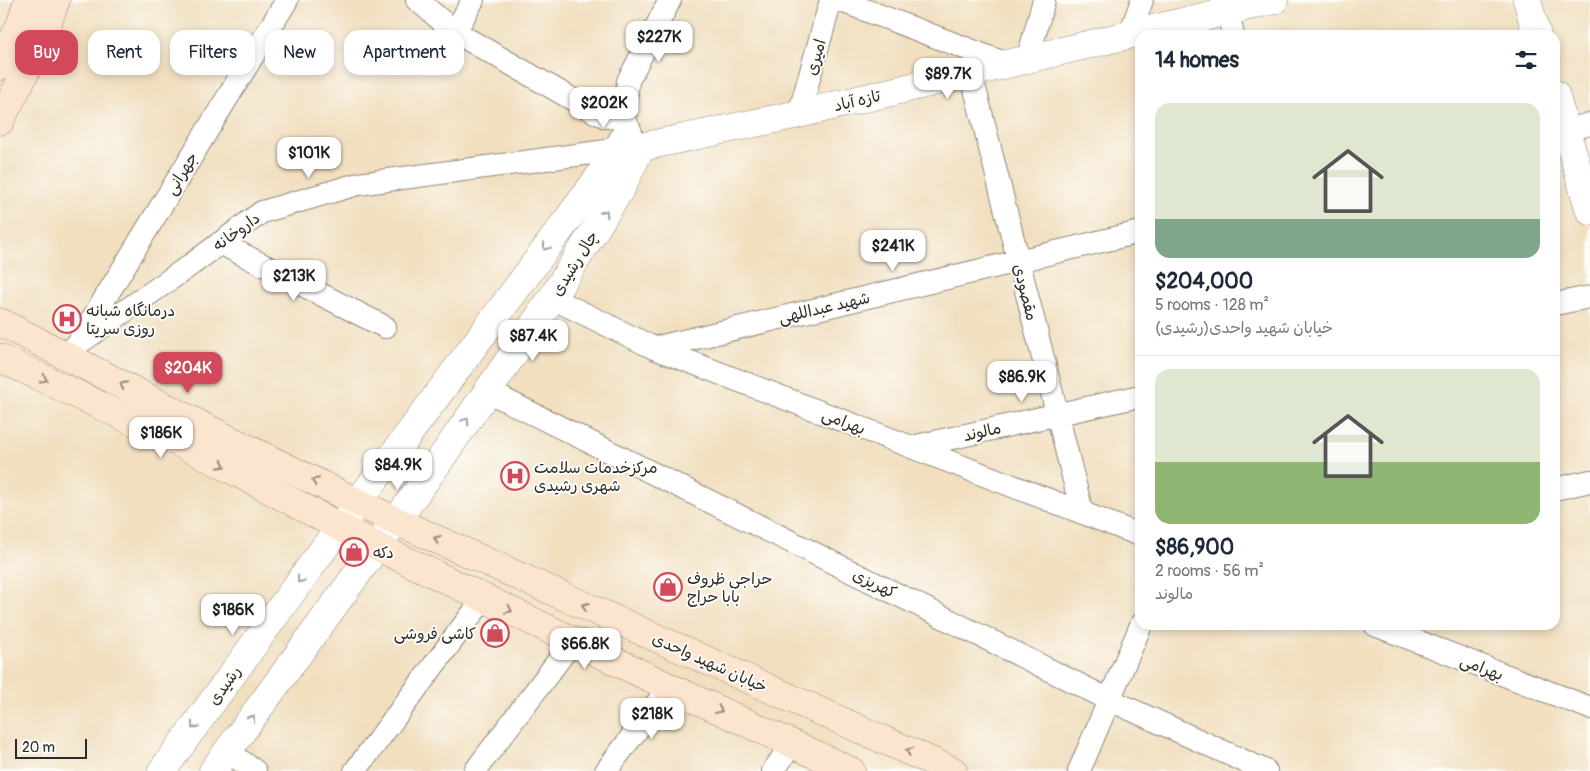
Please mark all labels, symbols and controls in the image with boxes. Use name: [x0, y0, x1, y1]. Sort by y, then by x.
pin: $227K: [624, 20, 694, 63]
text: $227K: [637, 27, 681, 47]
chip: Buy: [15, 30, 78, 75]
chip: Rent: [88, 30, 160, 75]
chip: Filters: [170, 30, 255, 75]
chip: New: [265, 30, 334, 75]
chip: Apartment: [344, 30, 464, 75]
street label: امیری: [801, 37, 831, 78]
icon: filters: [1512, 46, 1540, 74]
text: 14 homes: [1155, 47, 1239, 74]
pin: $89.7K: [907, 58, 989, 100]
text: $89.7K: [925, 64, 971, 84]
pin: $202K: [569, 86, 639, 129]
street label: تازه آباد: [832, 86, 883, 116]
text: $202K: [580, 93, 628, 113]
pin: $101K: [274, 136, 344, 179]
icon: home: [1303, 136, 1393, 226]
text: $101K: [288, 143, 330, 163]
street label: جهرانی: [161, 148, 203, 199]
street label: داروخانه: [209, 208, 264, 256]
one-way arrow: [599, 210, 609, 219]
street label: چال رشیدی: [547, 227, 603, 300]
pin: $241K: [858, 230, 928, 272]
text: $241K: [872, 236, 914, 256]
one-way arrow: [544, 241, 552, 250]
pin: $213K: [259, 260, 329, 302]
street label: مقصودی: [1008, 262, 1042, 323]
text: $213K: [273, 266, 315, 286]
text: $204,000: [1155, 268, 1253, 295]
street label: شهید عبداللهی: [777, 288, 872, 328]
text: 5 rooms · 128 m²: [1155, 295, 1269, 315]
place label: درمانگاه شبانه روزی سریتا: [86, 301, 175, 339]
hospital icon: درمانگاه شبانه روزی سریتا: [52, 304, 82, 334]
text: خیابان شهید واحدی(رشیدی): [1155, 318, 1333, 338]
pin: $87.4K: [492, 320, 574, 362]
text: $87.4K: [509, 326, 557, 346]
pin: $204K: [153, 352, 223, 394]
text: $204K: [164, 358, 212, 378]
pin: $86.9K: [981, 360, 1063, 403]
text: $86.9K: [998, 367, 1046, 387]
one-way arrow: [39, 373, 48, 383]
one-way arrow: [119, 381, 128, 391]
icon: home: [1303, 401, 1393, 491]
street label: بهرامی: [819, 405, 868, 439]
pin: $186K: [126, 416, 196, 459]
one-way arrow: [460, 417, 469, 427]
street label: مالوند: [961, 418, 1003, 446]
text: $186K: [140, 423, 182, 443]
pin: $84.9K: [357, 448, 439, 491]
text: $84.9K: [374, 455, 422, 475]
place label: مرکزخدمات سلامت شهری رشیدی: [534, 458, 657, 496]
one-way arrow: [216, 459, 225, 469]
hospital icon: مرکزخدمات سلامت شهری رشیدی: [500, 461, 530, 491]
one-way arrow: [311, 476, 320, 487]
text: $86,900: [1155, 534, 1234, 561]
one-way arrow: [433, 535, 442, 546]
shop icon: دکه: [339, 537, 369, 567]
place label: دکه: [373, 543, 394, 563]
text: 2 rooms · 56 m²: [1155, 561, 1264, 581]
street label: کهریزی: [849, 565, 900, 603]
place label: حراجی ظروف بابا حراج: [687, 569, 772, 607]
shop icon: حراجی ظروف بابا حراج: [653, 572, 683, 602]
one-way arrow: [297, 575, 306, 584]
text: مالوند: [1155, 584, 1193, 604]
pin: $186K: [198, 594, 268, 636]
text: $186K: [212, 600, 254, 620]
one-way arrow: [581, 601, 590, 612]
one-way arrow: [504, 603, 513, 614]
shop icon: کاشی فروشی: [480, 618, 510, 648]
place label: کاشی فروشی: [394, 624, 476, 644]
pin: $66.8K: [544, 628, 626, 670]
street label: خیابان شهید واحدی: [649, 629, 770, 697]
text: $66.8K: [561, 634, 609, 654]
street label: بهرامی: [1457, 651, 1506, 685]
street label: رشیدی: [204, 662, 246, 709]
pin: $218K: [617, 698, 687, 740]
text: $218K: [631, 704, 673, 724]
one-way arrow: [714, 704, 723, 714]
one-way arrow: [246, 714, 255, 724]
one-way arrow: [192, 720, 200, 729]
scale bar: [15, 736, 88, 759]
text: 20 m: [22, 739, 55, 756]
one-way arrow: [905, 747, 914, 757]

